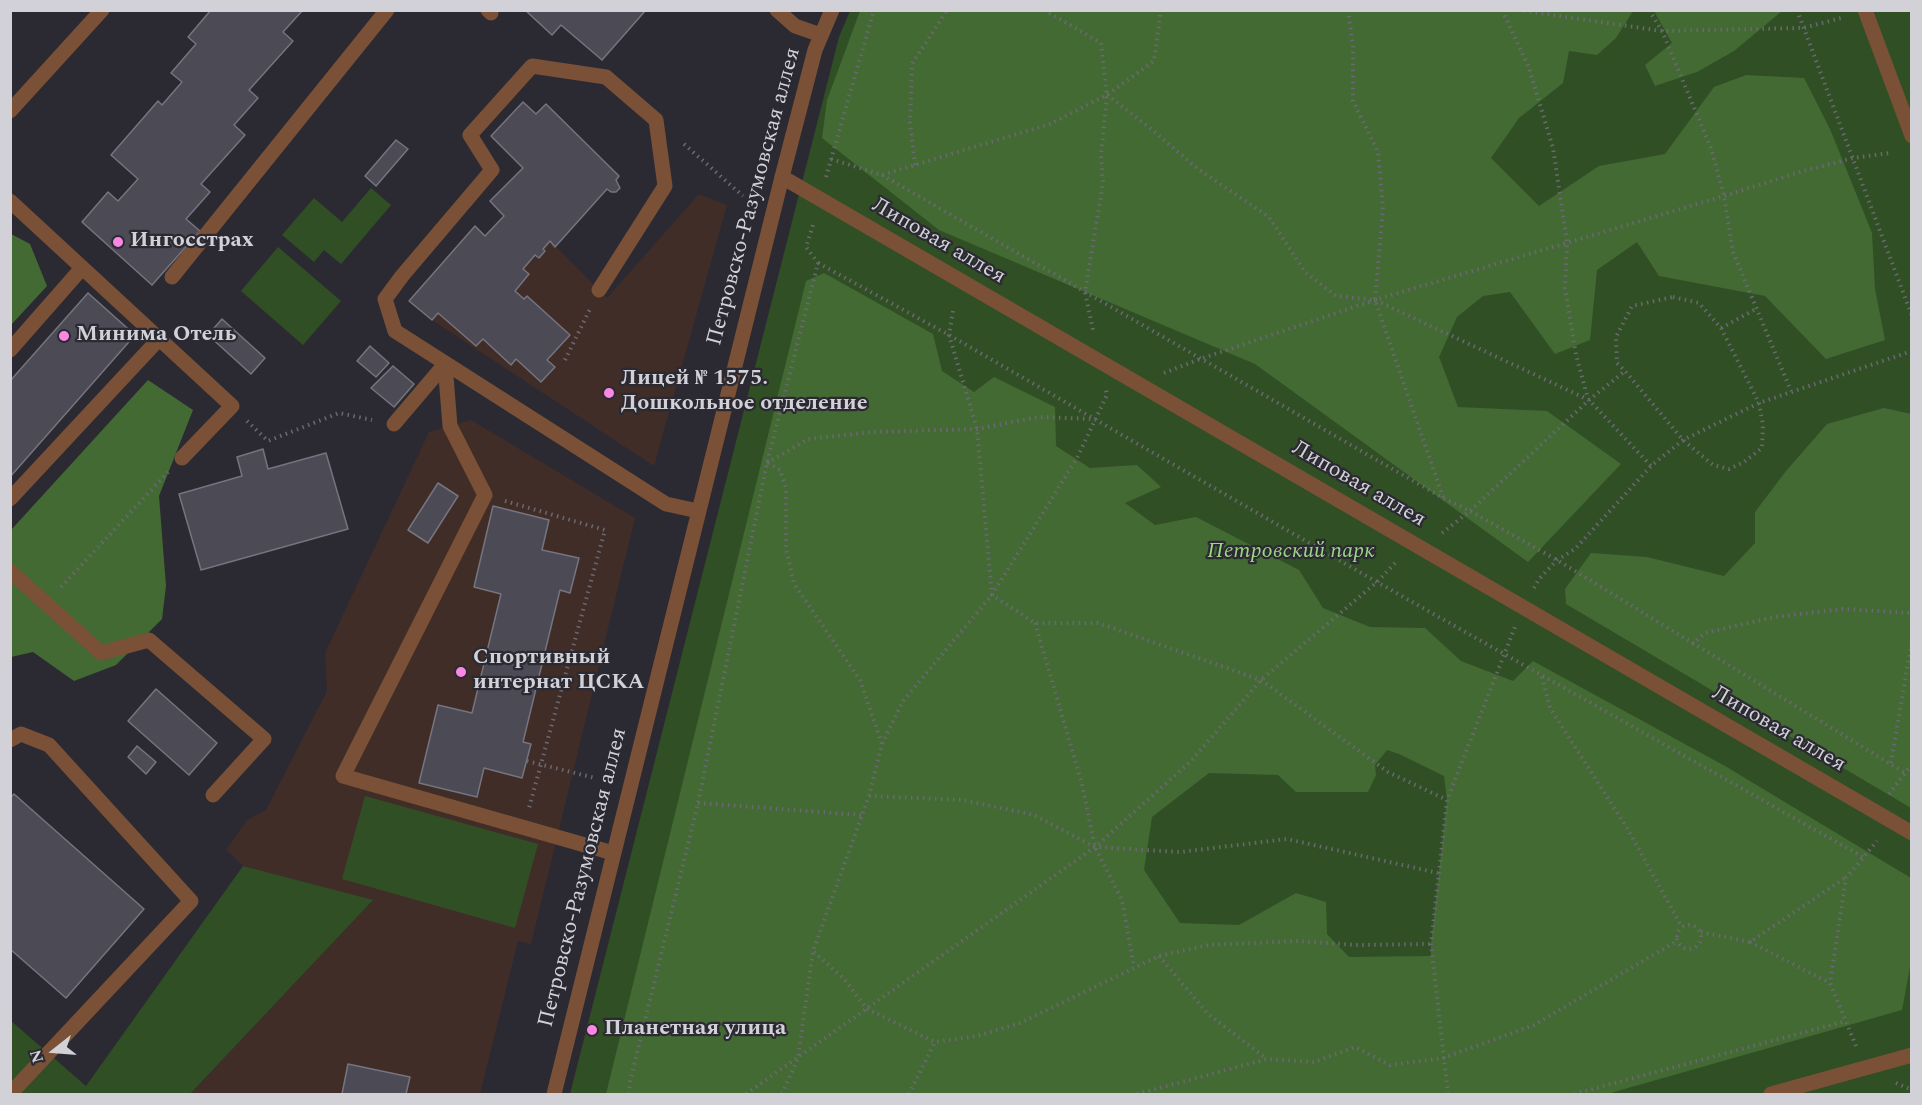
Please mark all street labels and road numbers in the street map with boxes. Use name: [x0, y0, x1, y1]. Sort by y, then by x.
street label: Петровско-Разумовская аллея: [702, 45, 808, 349]
street label: Липовая аллея: [866, 193, 1010, 291]
street label: Липовая аллея: [1286, 436, 1430, 534]
street label: Липовая аллея: [1706, 681, 1850, 779]
street label: Петровско-Разумовская аллея: [534, 726, 634, 1030]

